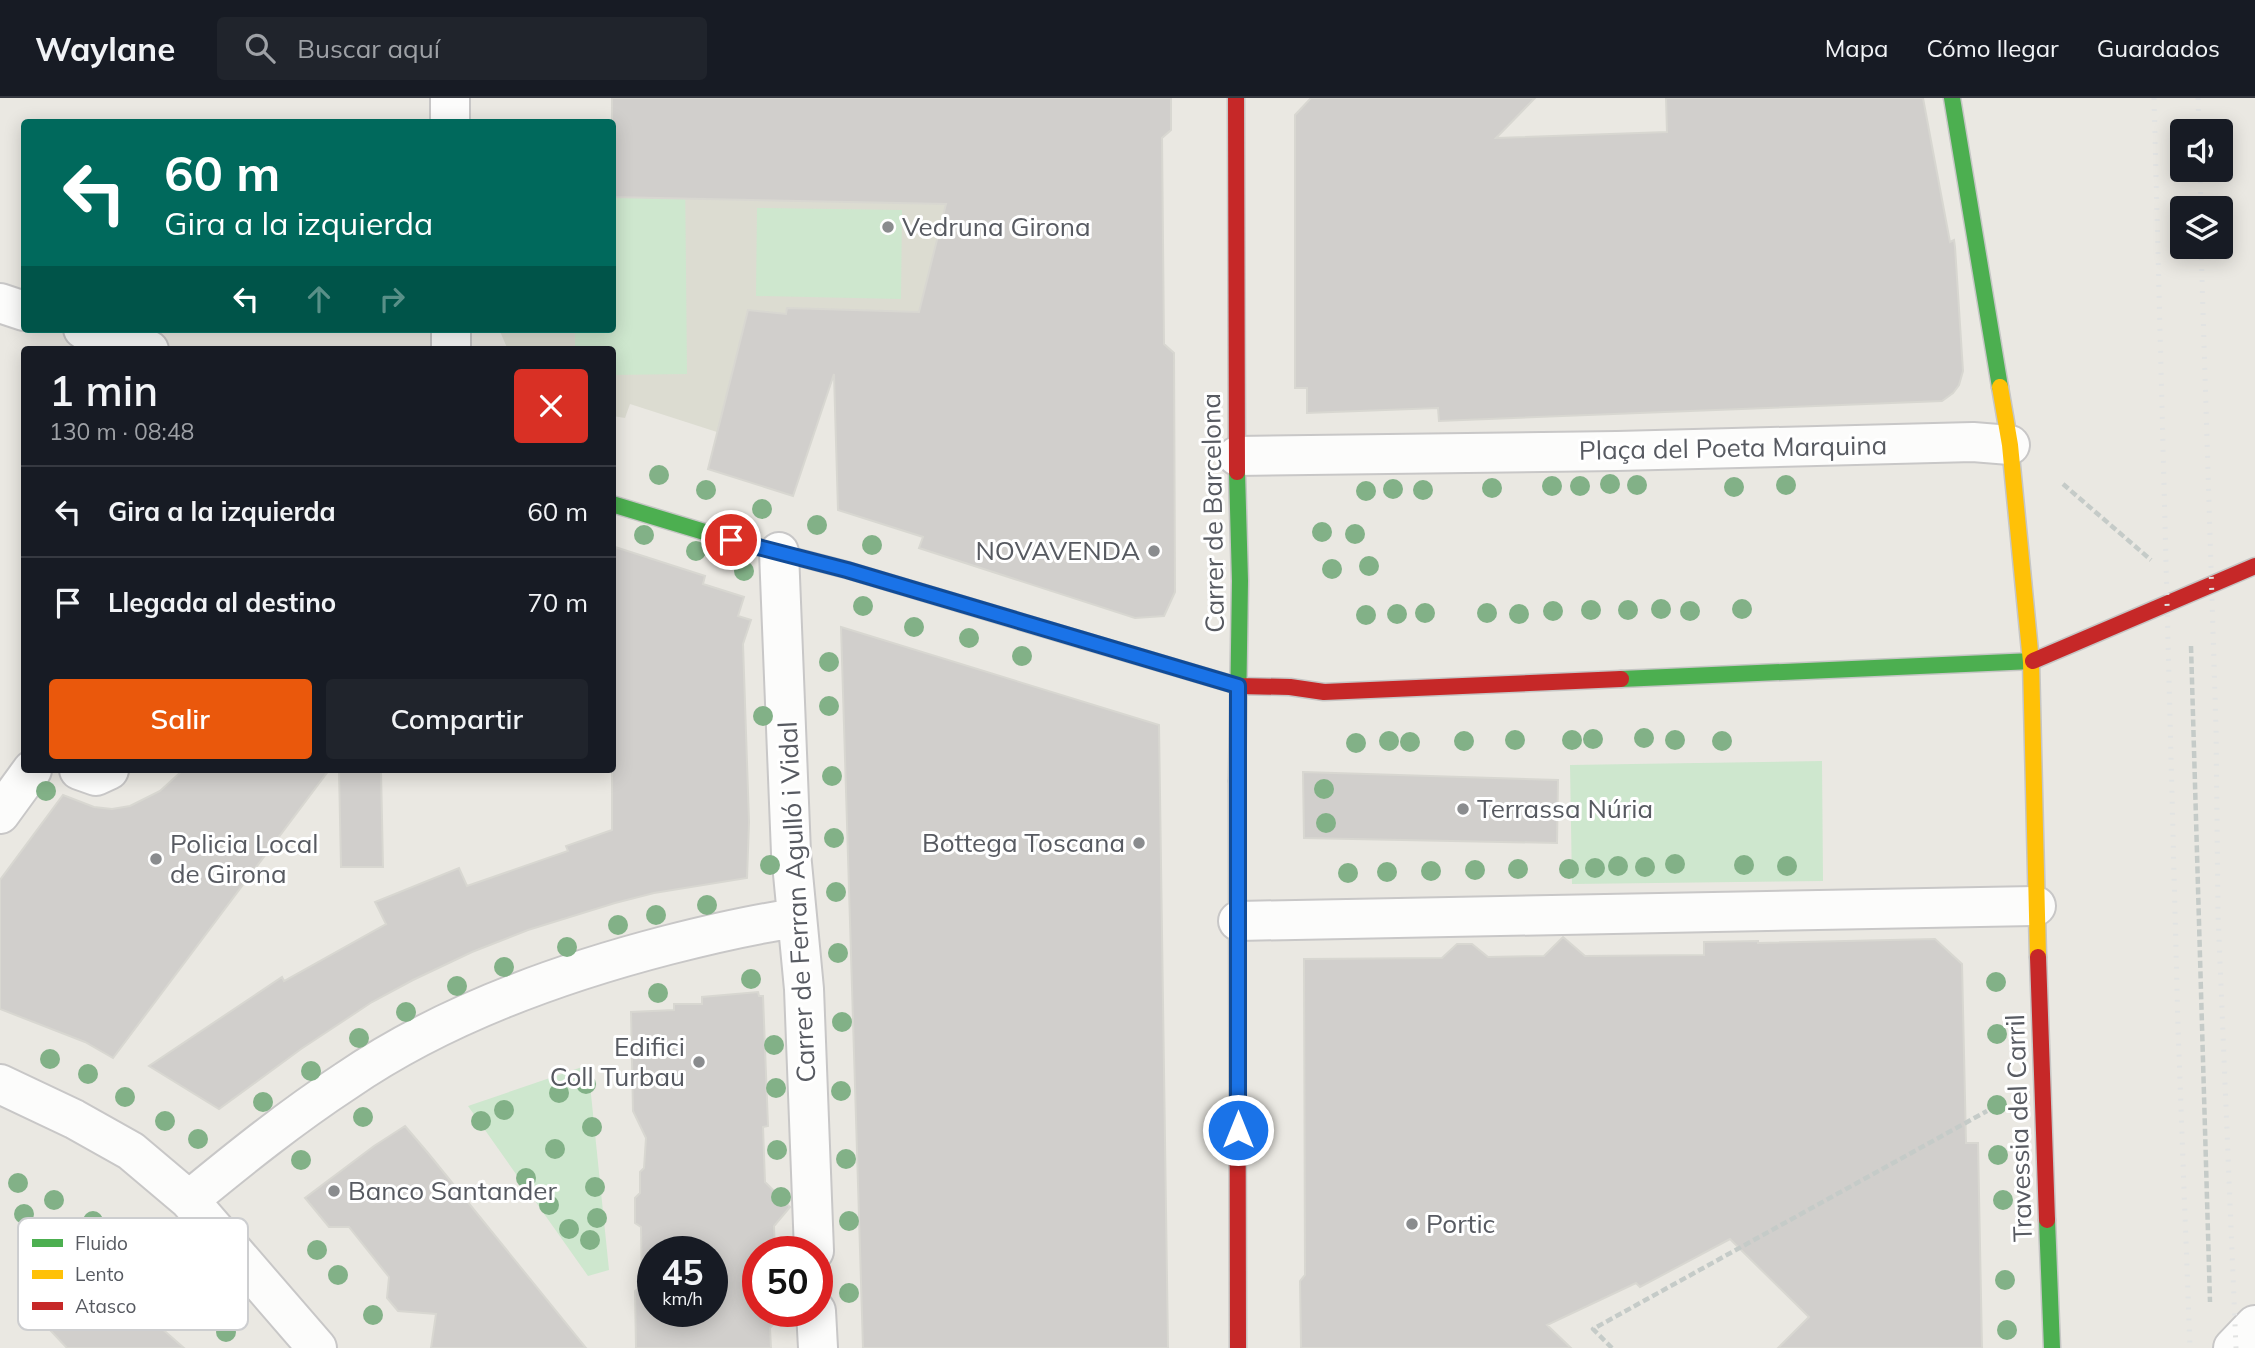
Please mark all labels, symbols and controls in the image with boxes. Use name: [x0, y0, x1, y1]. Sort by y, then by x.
search box: [217, 17, 707, 80]
text: Waylane: [35, 28, 175, 69]
icon: search: [241, 29, 279, 67]
text: Buscar aquí: [297, 32, 440, 65]
text: Mapa: [1825, 33, 1888, 63]
text: Cómo llegar: [1926, 33, 2059, 63]
text: Guardados: [2097, 33, 2220, 63]
map controls: [2170, 119, 2233, 259]
button: sound: [2170, 119, 2233, 182]
text: 60 m: [164, 142, 280, 203]
icon: left: [49, 147, 140, 238]
button: layers: [2170, 196, 2233, 259]
text: Gira a la izquierda: [164, 203, 433, 243]
place label: Vedruna Girona: [902, 210, 1091, 243]
marker: Vedruna Girona: [880, 219, 896, 235]
icon: left: [227, 280, 265, 318]
icon: ahead: [300, 280, 338, 318]
icon: right: [373, 280, 411, 318]
text: 1 min: [49, 364, 158, 417]
button: close: [514, 369, 588, 443]
street label: Carrer de Barcelona: [1194, 393, 1231, 633]
text: 130 m · 08:48: [49, 417, 194, 446]
street label: Plaça del Poeta Marquina: [1579, 428, 1887, 467]
icon: left: [49, 493, 87, 531]
text: Gira a la izquierda: [108, 495, 336, 528]
text: 60 m: [527, 495, 588, 528]
pin: [701, 510, 761, 570]
icon: arrive: [712, 521, 750, 559]
place label: NOVAVENDA: [975, 534, 1140, 567]
marker: NOVAVENDA: [1146, 543, 1162, 559]
icon: arrive: [49, 584, 87, 622]
text: Llegada al destino: [108, 586, 336, 619]
text: 70 m: [527, 586, 588, 619]
button: Salir: [49, 679, 312, 759]
button: Compartir: [326, 679, 588, 759]
street label: Carrer de Ferran Agulló i Vidal: [771, 721, 822, 1083]
place label: Terrassa Núria: [1477, 792, 1653, 825]
marker: Terrassa Núria: [1455, 801, 1471, 817]
place label: Bottega Toscana: [922, 826, 1125, 859]
place label: Policia Local de Girona: [170, 827, 318, 890]
marker: Bottega Toscana: [1131, 835, 1147, 851]
marker: Policia Local de Girona: [148, 851, 164, 867]
street label: Travessia del Carril: [1998, 1014, 2039, 1242]
place label: Edifici Coll Turbau: [550, 1030, 685, 1093]
marker: Edifici Coll Turbau: [691, 1054, 707, 1070]
position arrow: [1201, 1093, 1275, 1167]
place label: Banco Santander: [348, 1174, 557, 1207]
marker: Banco Santander: [326, 1183, 342, 1199]
place label: Portic: [1426, 1207, 1495, 1240]
marker: Portic: [1404, 1216, 1420, 1232]
legend: [18, 1218, 248, 1330]
text: Fluido: [75, 1231, 128, 1255]
speed limit sign: 50: [742, 1236, 833, 1327]
text: 45: [661, 1250, 704, 1294]
text: Lento: [75, 1262, 124, 1286]
text: km/h: [662, 1287, 703, 1310]
text: Atasco: [75, 1294, 136, 1318]

